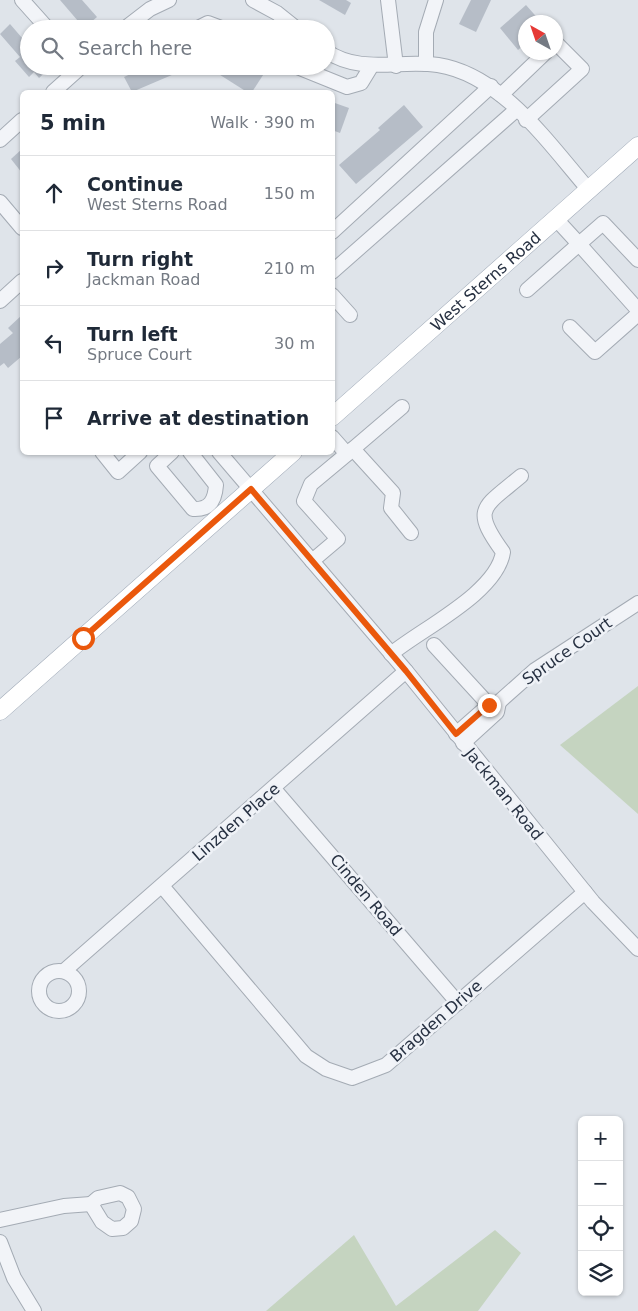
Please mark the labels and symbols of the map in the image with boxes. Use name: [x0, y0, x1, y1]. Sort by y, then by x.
north arrow: [518, 15, 563, 60]
street label: West Sterns Road: [426, 227, 544, 335]
street label: Spruce Court: [519, 613, 615, 689]
route start: [72, 627, 95, 650]
route end: [478, 694, 501, 717]
street label: Jackman Road: [460, 743, 547, 844]
street label: Linzden Place: [188, 779, 284, 865]
street label: Cinden Road: [326, 850, 406, 940]
street label: Bragden Drive: [386, 976, 486, 1066]

